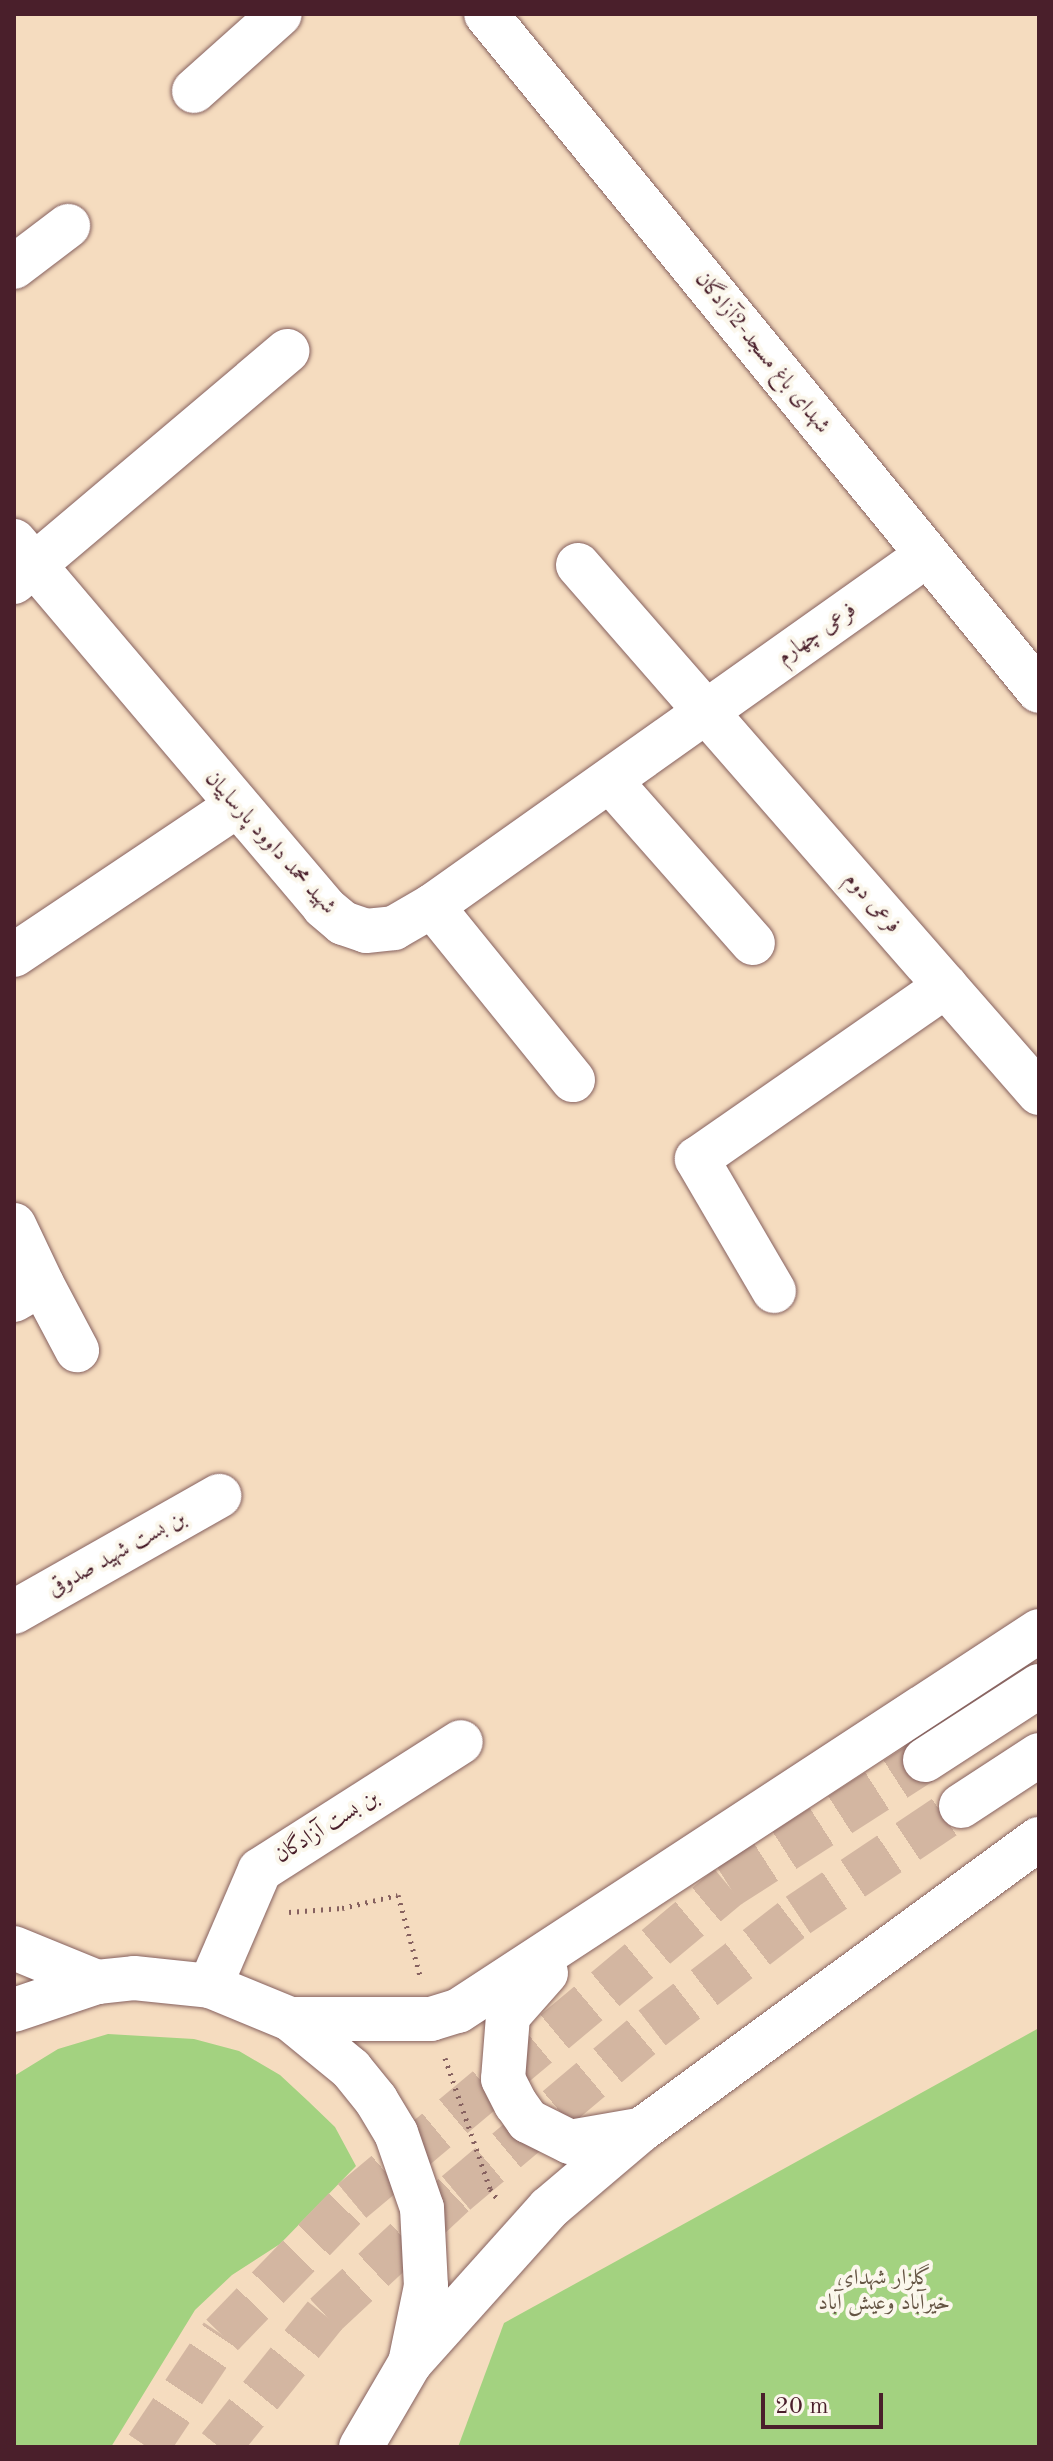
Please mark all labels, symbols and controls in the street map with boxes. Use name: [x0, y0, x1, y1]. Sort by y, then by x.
street label: شهدای‌ باغ مسجد-2آزادگان: [689, 267, 835, 439]
street label: فرعی چهارم: [772, 597, 862, 671]
street label: شهید محمد داوود پارساییان: [199, 766, 341, 920]
street label: فرعی دوم: [838, 867, 906, 939]
street label: بن بست شهید صدوقی: [43, 1505, 191, 1603]
street label: بن بست آزادگان: [270, 1785, 384, 1869]
park label: گلزار شهدای خیرآباد وعیش آباد: [818, 2265, 950, 2316]
scale bar: [765, 2377, 887, 2427]
text: 20 m: [775, 2395, 829, 2419]

